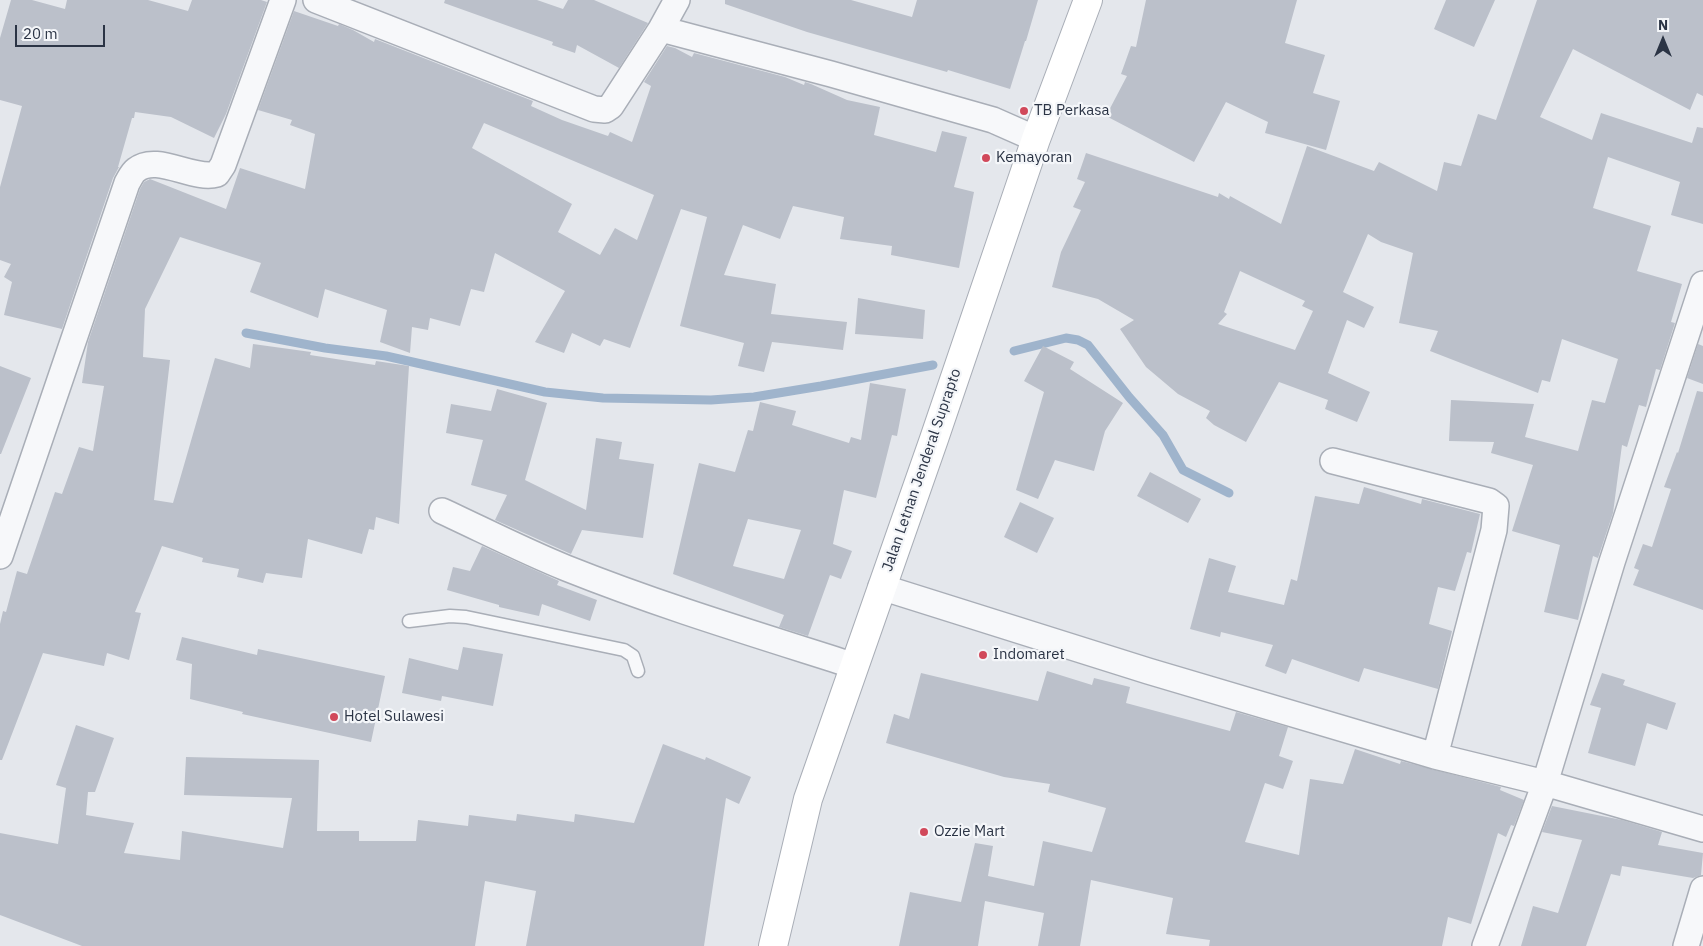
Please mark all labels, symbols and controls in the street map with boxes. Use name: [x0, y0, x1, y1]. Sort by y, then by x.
scale bar: [18, 15, 108, 47]
north arrow: [1638, 15, 1688, 65]
text: N: [1658, 16, 1668, 34]
text: 20 m: [23, 24, 58, 43]
place label: TB Perkasa: [1034, 102, 1110, 120]
marker: TB Perkasa: [1018, 105, 1030, 117]
place label: Kemayoran: [996, 149, 1072, 167]
marker: Kemayoran: [980, 152, 992, 164]
street label: Jalan Letnan Jenderal Suprapto: [879, 366, 965, 574]
place label: Indomaret: [993, 646, 1065, 664]
marker: Indomaret: [977, 649, 989, 661]
place label: Hotel Sulawesi: [344, 708, 444, 726]
marker: Hotel Sulawesi: [328, 711, 340, 723]
place label: Ozzie Mart: [934, 823, 1005, 841]
marker: Ozzie Mart: [918, 826, 930, 838]

